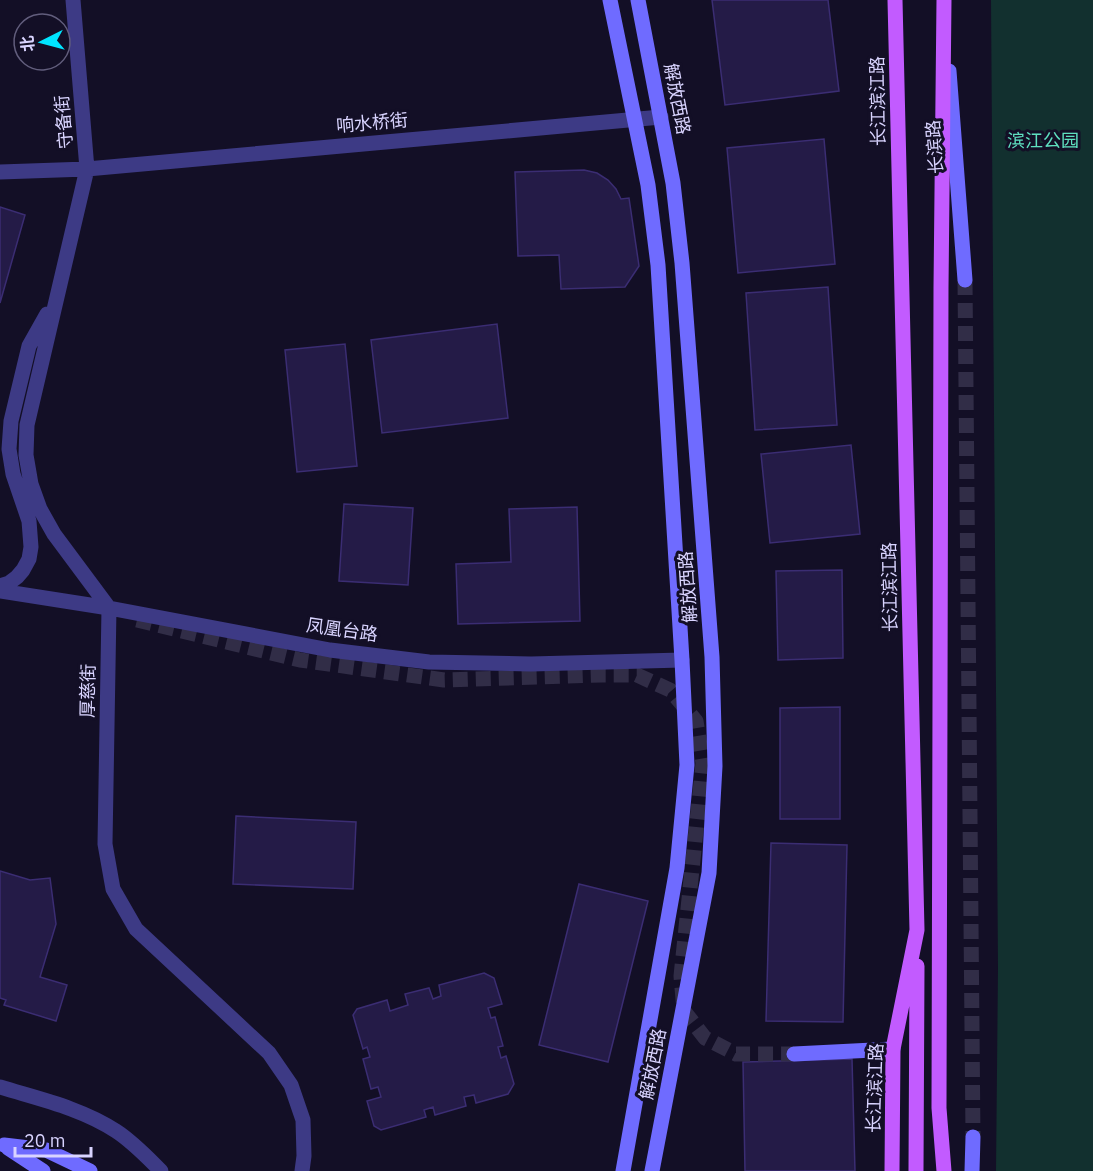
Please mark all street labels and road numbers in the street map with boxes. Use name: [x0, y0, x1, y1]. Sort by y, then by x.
street label: 长江滨江路: [865, 56, 890, 146]
street label: 解放西路: [659, 61, 696, 136]
street label: 守备街: [50, 94, 77, 150]
street label: 响水桥街: [335, 108, 409, 137]
street label: 长滨路: [921, 119, 948, 175]
street label: 长江滨江路: [877, 542, 902, 632]
street label: 解放西路: [674, 550, 701, 624]
street label: 凤凰台路: [305, 613, 379, 646]
street label: 厚慈街: [76, 664, 99, 718]
street label: 解放西路: [634, 1026, 671, 1101]
street label: 长江滨江路: [861, 1043, 888, 1133]

